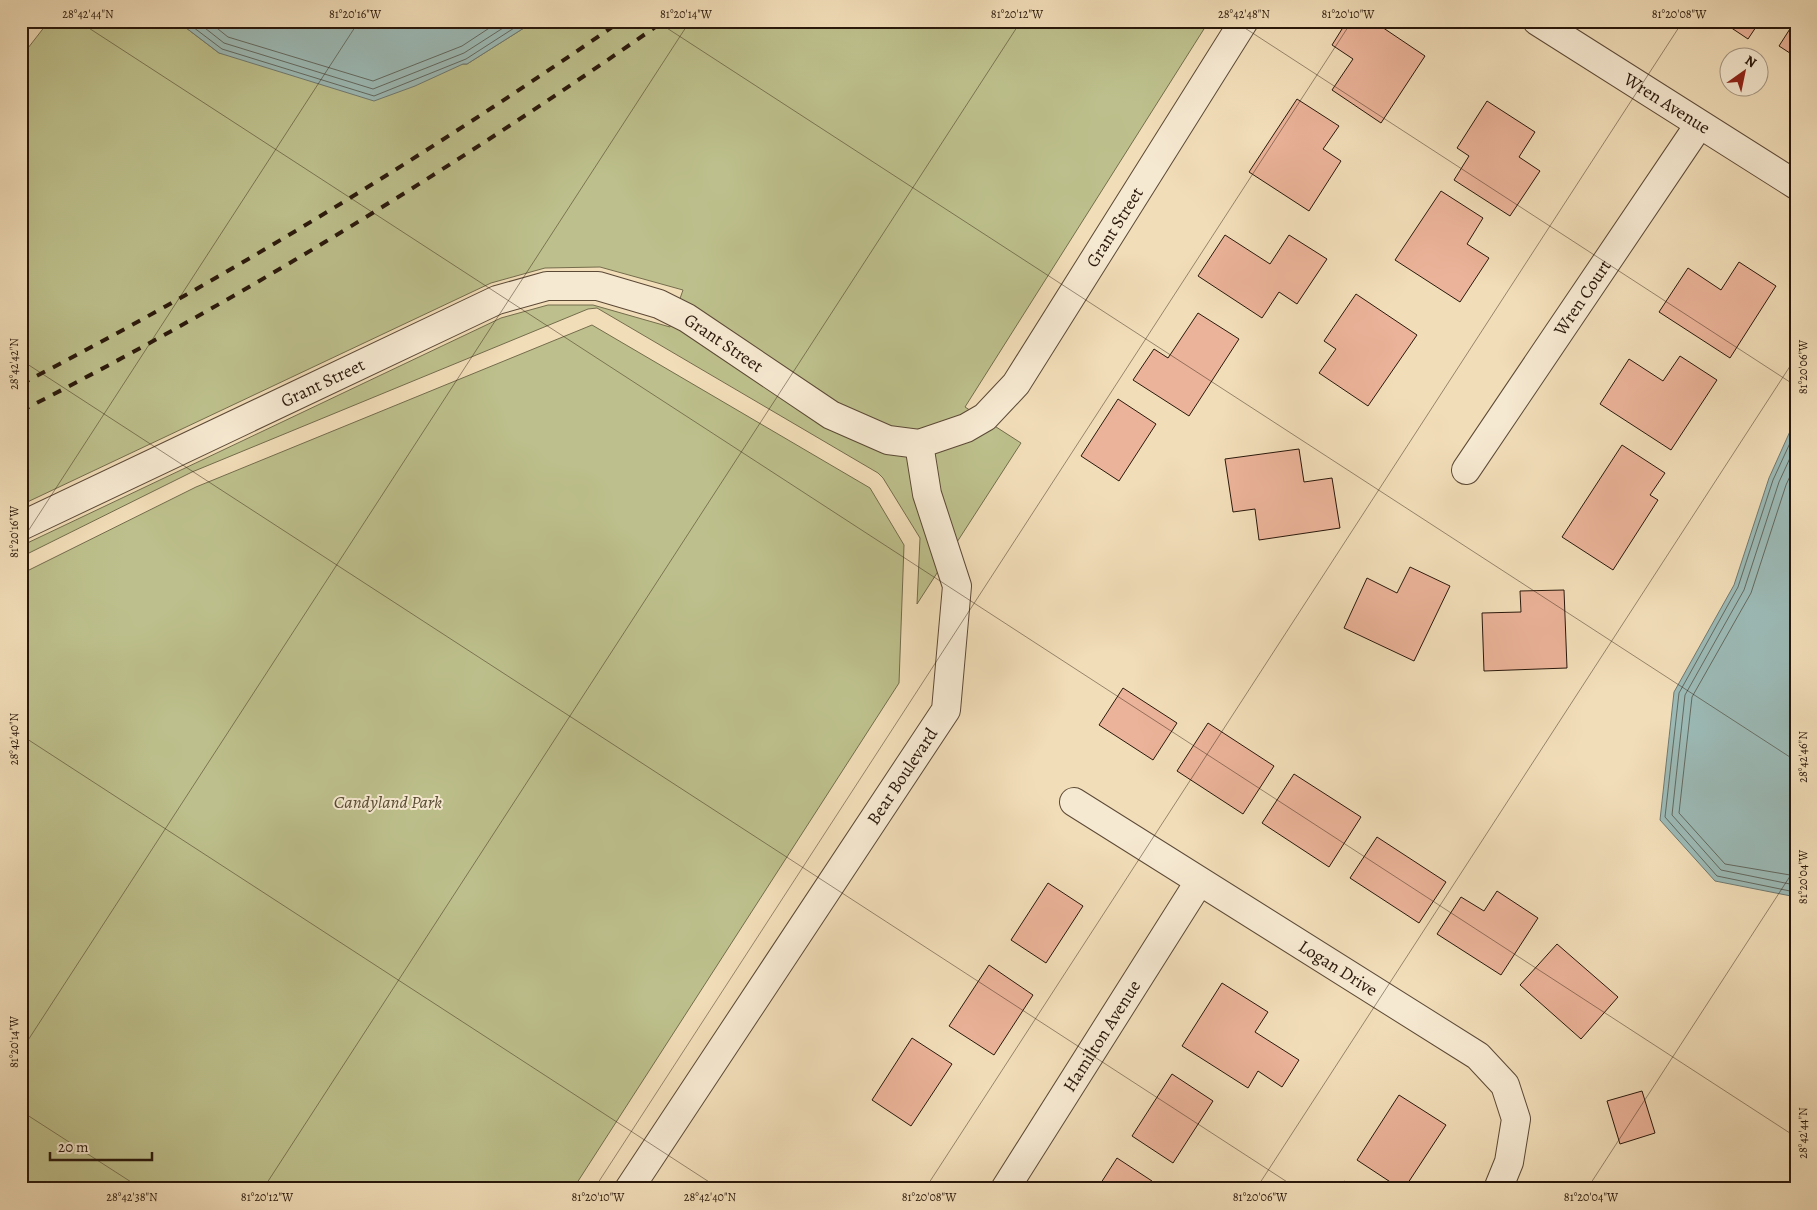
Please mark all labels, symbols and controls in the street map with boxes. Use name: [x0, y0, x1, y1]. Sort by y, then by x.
text: 28°42'44"N: [62, 6, 114, 22]
text: 81°20'16"W: [329, 6, 382, 22]
text: 81°20'14"W: [660, 6, 713, 22]
text: 81°20'12"W: [991, 6, 1044, 22]
text: 28°42'48"N: [1218, 6, 1270, 22]
text: 81°20'10"W: [1321, 6, 1375, 22]
text: 81°20'08"W: [1652, 6, 1707, 22]
north arrow: [1720, 48, 1770, 98]
text: N: [1741, 51, 1760, 72]
street label: Wren Avenue: [1618, 67, 1715, 140]
street label: Grant Street: [1080, 182, 1149, 272]
street label: Wren Court: [1548, 255, 1617, 341]
street label: Grant Street: [679, 307, 768, 378]
text: 28°42'42"N: [6, 338, 22, 390]
text: 81°20'06"W: [1795, 339, 1811, 394]
street label: Grant Street: [277, 352, 369, 413]
text: 81°20'16"W: [6, 505, 22, 558]
text: 28°42'40"N: [6, 712, 22, 765]
street label: Bear Boulevard: [861, 723, 943, 829]
text: 28°42'46"N: [1795, 731, 1811, 783]
park label: Candyland Park: [334, 790, 442, 814]
text: 81°20'04"W: [1795, 849, 1811, 904]
street label: Logan Drive: [1294, 934, 1382, 1002]
street label: Hamilton Avenue: [1057, 975, 1146, 1097]
text: 81°20'14"W: [6, 1015, 22, 1068]
text: 28°42'44"N: [1795, 1107, 1811, 1159]
scale bar: [50, 1130, 152, 1162]
text: 20 m: [58, 1137, 89, 1157]
text: 28°42'38"N: [106, 1189, 158, 1205]
text: 81°20'12"W: [241, 1189, 294, 1205]
text: 81°20'10"W: [571, 1189, 625, 1205]
text: 28°42'40"N: [684, 1189, 737, 1205]
text: 81°20'08"W: [902, 1189, 957, 1205]
text: 81°20'06"W: [1233, 1189, 1288, 1205]
text: 81°20'04"W: [1564, 1189, 1619, 1205]

